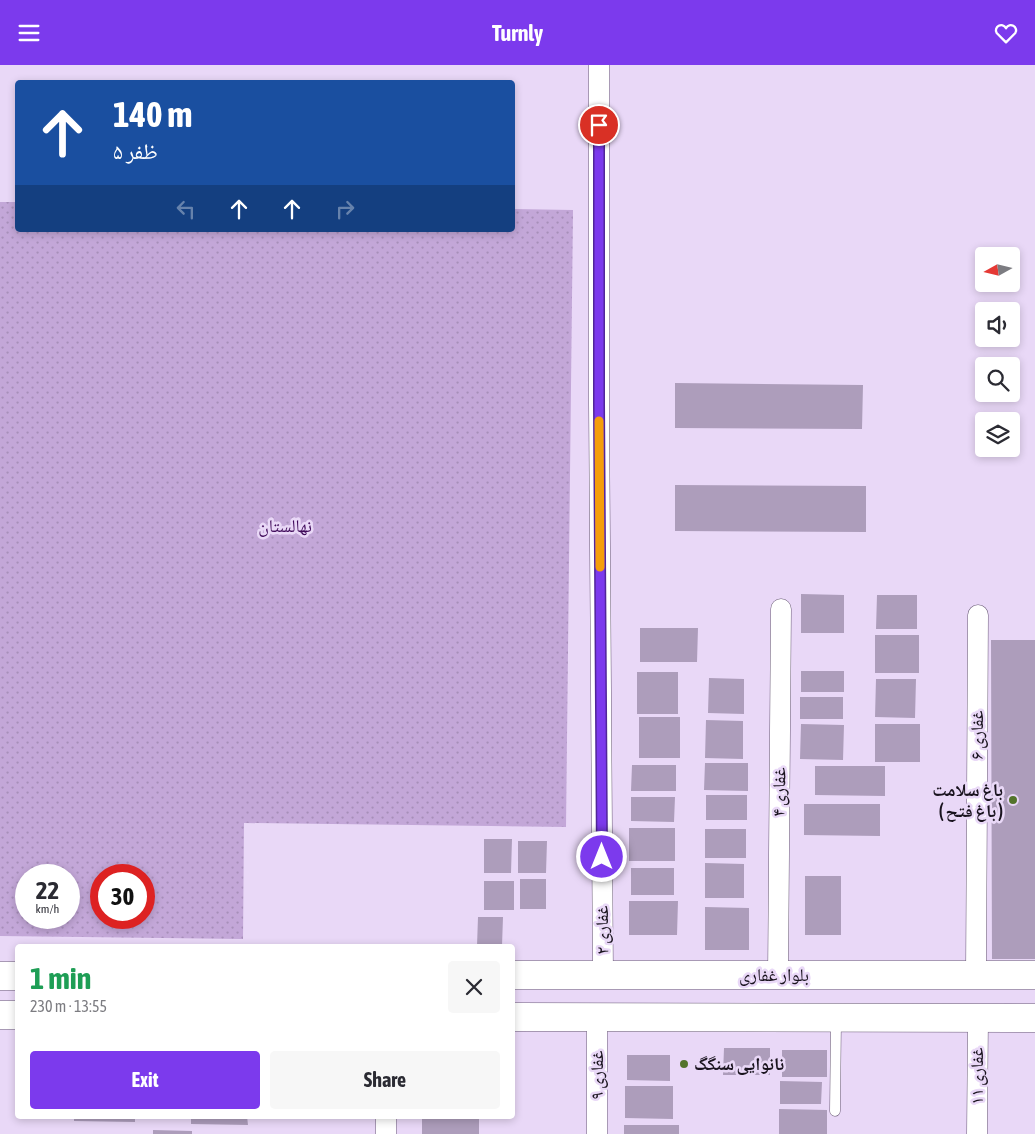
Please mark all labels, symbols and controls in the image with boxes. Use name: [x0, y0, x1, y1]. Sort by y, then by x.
icon: menu: [15, 19, 43, 47]
icon: heart: [992, 19, 1020, 47]
text: Turnly: [492, 20, 543, 46]
text: 140 m: [113, 94, 192, 134]
icon: ahead: [30, 100, 95, 165]
pin: [578, 104, 620, 146]
icon: arrive: [585, 111, 613, 139]
text: ظفر ۵: [113, 138, 158, 164]
icon: left: [172, 195, 200, 223]
icon: ahead: [225, 195, 253, 223]
icon: ahead: [278, 195, 306, 223]
icon: right: [331, 195, 359, 223]
north arrow: [975, 247, 1020, 293]
map controls: [975, 247, 1020, 457]
button: sound: [975, 302, 1020, 347]
button: search: [975, 357, 1020, 402]
button: layers: [975, 412, 1020, 457]
park label: نهالستان: [258, 515, 312, 537]
street label: غفاری ۶: [966, 710, 988, 760]
street label: غفاری ۴: [768, 767, 790, 817]
place label: باغ سلامت ( باغ فتح ): [932, 779, 1003, 823]
marker: باغ سلامت ( باغ فتح ): [1007, 794, 1019, 806]
position arrow: [575, 830, 627, 882]
speed limit sign: 30: [90, 864, 155, 929]
text: 22: [36, 876, 59, 904]
text: km/h: [36, 902, 59, 916]
street label: غفاری ۲: [591, 905, 613, 955]
text: 1 min: [30, 961, 91, 995]
button: close: [448, 961, 500, 1013]
street label: بلوار غفاری: [739, 964, 809, 986]
text: 230 m · 13:55: [30, 997, 107, 1015]
street label: غفاری ۱۱: [966, 1047, 988, 1105]
street label: غفاری ۹: [586, 1050, 608, 1100]
button: Exit: [30, 1051, 260, 1109]
button: Share: [270, 1051, 500, 1109]
place label: نانوایی سنگگ: [694, 1053, 784, 1075]
marker: نانوایی سنگگ: [678, 1058, 690, 1070]

